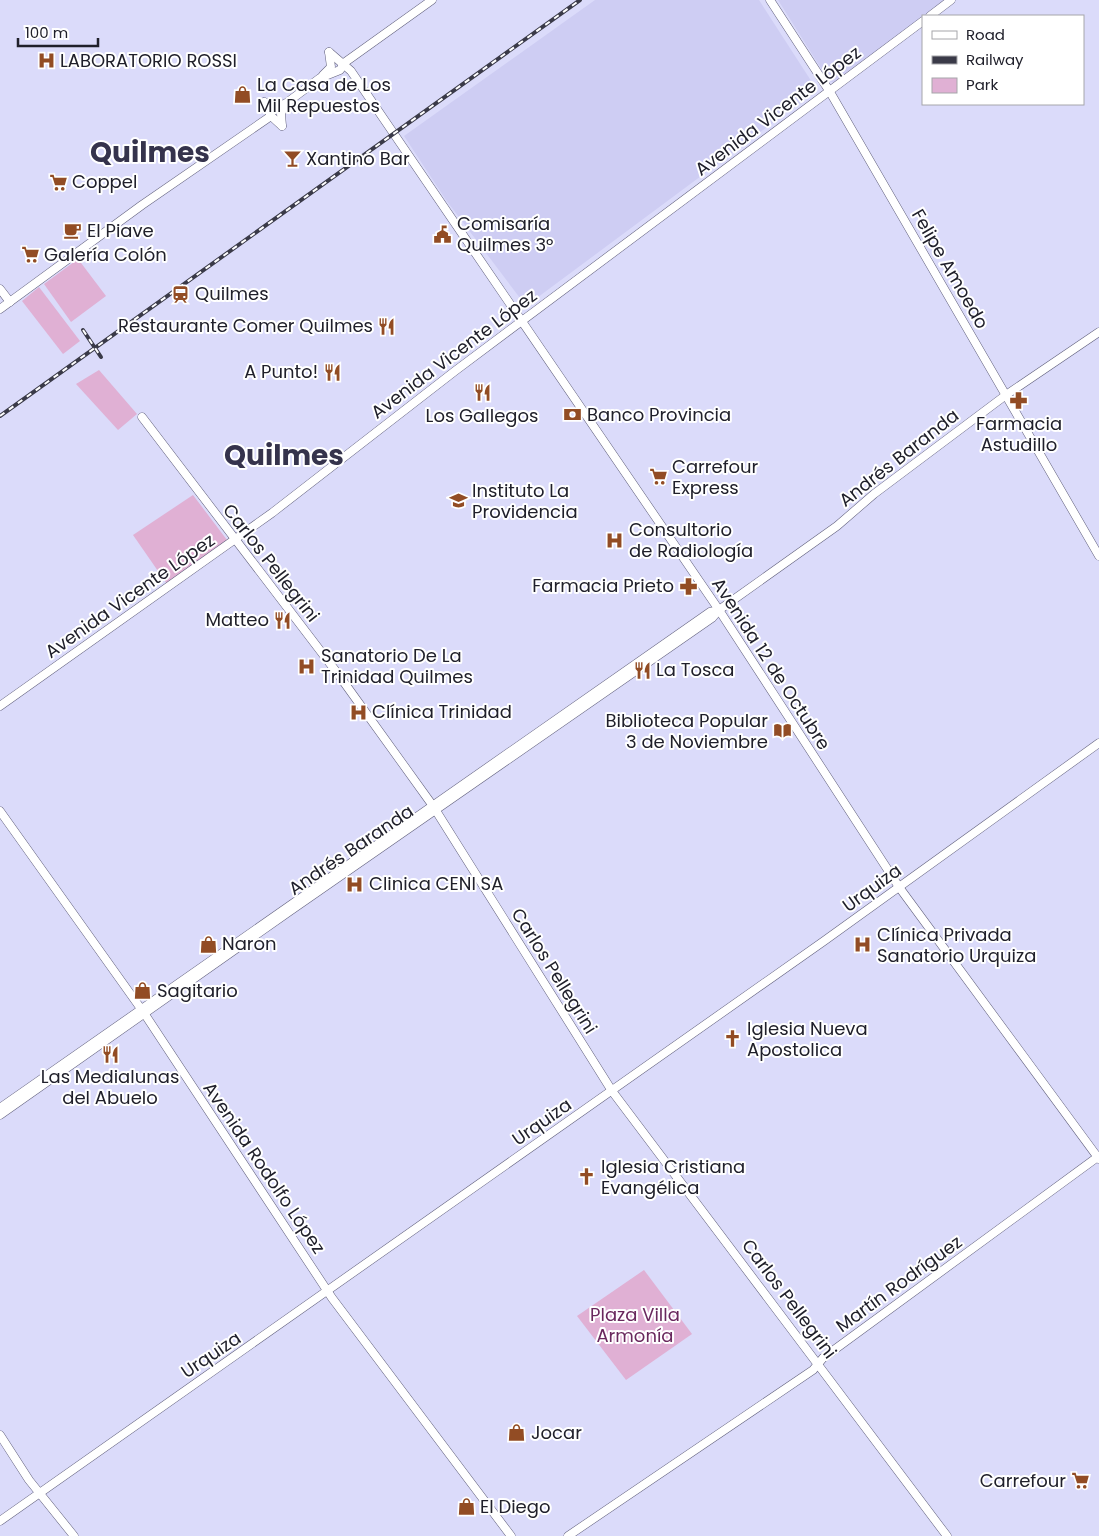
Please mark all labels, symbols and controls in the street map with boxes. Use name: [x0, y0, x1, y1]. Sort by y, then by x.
scale bar: [18, 15, 98, 47]
legend: [922, 15, 1084, 105]
text: 100 m: [25, 22, 68, 43]
text: Road: [966, 24, 1005, 45]
street label: Avenida Vicente López: [690, 40, 866, 181]
place label: LABORATORIO ROSSI: [60, 48, 237, 73]
text: Railway: [966, 49, 1024, 70]
hospital icon: LABORATORIO ROSSI: [36, 51, 56, 71]
place label: La Casa de Los Mil Repuestos: [257, 72, 391, 118]
text: Park: [966, 74, 998, 95]
shop icon: La Casa de Los Mil Repuestos: [233, 85, 253, 105]
district label: Quilmes: [90, 133, 210, 172]
place label: Xantino Bar: [306, 146, 410, 171]
bar icon: Xantino Bar: [282, 149, 302, 169]
place label: Coppel: [72, 169, 137, 194]
supermarket icon: Coppel: [48, 172, 68, 192]
street label: Felipe Amoedo: [906, 204, 995, 333]
place label: Comisaría Quilmes 3°: [457, 211, 553, 257]
place label: El Piave: [87, 218, 154, 243]
cafe icon: El Piave: [63, 221, 83, 241]
public building icon: Comisaría Quilmes 3°: [433, 224, 453, 244]
place label: Galería Colón: [44, 242, 167, 267]
supermarket icon: Galería Colón: [20, 245, 40, 265]
place label: Quilmes: [195, 281, 269, 306]
street label: Avenida Vicente López: [366, 283, 542, 424]
station icon: Quilmes: [171, 284, 191, 304]
place label: Restaurante Comer Quilmes: [118, 313, 373, 338]
restaurant icon: Restaurante Comer Quilmes: [377, 316, 397, 336]
place label: A Punto!: [244, 359, 318, 384]
restaurant icon: A Punto!: [322, 362, 342, 382]
restaurant icon: Los Gallegos: [472, 383, 492, 403]
pharmacy icon: Farmacia Astudillo: [1009, 391, 1029, 411]
place label: Banco Provincia: [587, 402, 731, 427]
place label: Los Gallegos: [426, 403, 538, 428]
street label: Andrés Baranda: [834, 403, 964, 512]
bank icon: Banco Provincia: [563, 405, 583, 425]
place label: Farmacia Astudillo: [976, 411, 1062, 457]
district label: Quilmes: [224, 436, 344, 475]
place label: Carrefour Express: [672, 454, 759, 500]
supermarket icon: Carrefour Express: [648, 467, 668, 487]
place label: Instituto La Providencia: [472, 478, 578, 524]
school or university icon: Instituto La Providencia: [448, 491, 468, 511]
street label: Carlos Pellegrini: [217, 498, 326, 627]
place label: Consultorio de Radiología: [629, 517, 753, 563]
street label: Avenida Vicente López: [40, 527, 220, 664]
hospital icon: Consultorio de Radiología: [605, 530, 625, 550]
place label: Farmacia Prieto: [532, 573, 674, 598]
street label: Avenida 12 de Octubre: [706, 573, 837, 755]
pharmacy icon: Farmacia Prieto: [678, 576, 698, 596]
place label: Matteo: [206, 607, 269, 632]
restaurant icon: Matteo: [273, 610, 293, 630]
place label: Sanatorio De La Trinidad Quilmes: [321, 643, 473, 689]
hospital icon: Sanatorio De La Trinidad Quilmes: [297, 656, 317, 676]
place label: La Tosca: [656, 657, 735, 682]
restaurant icon: La Tosca: [632, 660, 652, 680]
place label: Clínica Trinidad: [372, 699, 512, 724]
hospital icon: Clínica Trinidad: [348, 702, 368, 722]
place label: Biblioteca Popular 3 de Noviembre: [605, 708, 768, 754]
library icon: Biblioteca Popular 3 de Noviembre: [772, 721, 792, 741]
street label: Andrés Baranda: [283, 798, 418, 901]
street label: Urquiza: [837, 858, 906, 918]
place label: Clinica CENI SA: [369, 871, 503, 896]
hospital icon: Clinica CENI SA: [345, 874, 365, 894]
street label: Carlos Pellegrini: [506, 903, 603, 1038]
place label: Clínica Privada Sanatorio Urquiza: [877, 922, 1036, 968]
place label: Naron: [222, 931, 277, 956]
shop icon: Naron: [198, 934, 218, 954]
hospital icon: Clínica Privada Sanatorio Urquiza: [853, 935, 873, 955]
place label: Sagitario: [157, 978, 238, 1003]
shop icon: Sagitario: [133, 981, 153, 1001]
place label: Iglesia Nueva Apostolica: [747, 1016, 868, 1062]
church icon: Iglesia Nueva Apostolica: [723, 1029, 743, 1049]
restaurant icon: Las Medialunas del Abuelo: [100, 1044, 120, 1064]
place label: Las Medialunas del Abuelo: [41, 1064, 179, 1110]
street label: Avenida Rodolfo López: [198, 1077, 331, 1258]
street label: Urquiza: [507, 1092, 576, 1151]
place label: Iglesia Cristiana Evangélica: [601, 1154, 745, 1200]
church icon: Iglesia Cristiana Evangélica: [577, 1167, 597, 1187]
street label: Martín Rodríguez: [830, 1229, 967, 1338]
street label: Carlos Pellegrini: [736, 1234, 843, 1364]
park label: Plaza Villa Armonía: [590, 1302, 680, 1348]
street label: Urquiza: [176, 1325, 246, 1384]
place label: Jocar: [531, 1420, 582, 1445]
shop icon: Jocar: [507, 1423, 527, 1443]
place label: Carrefour: [980, 1468, 1066, 1493]
supermarket icon: Carrefour: [1070, 1471, 1090, 1491]
place label: El Diego: [480, 1494, 550, 1519]
shop icon: El Diego: [456, 1497, 476, 1517]

